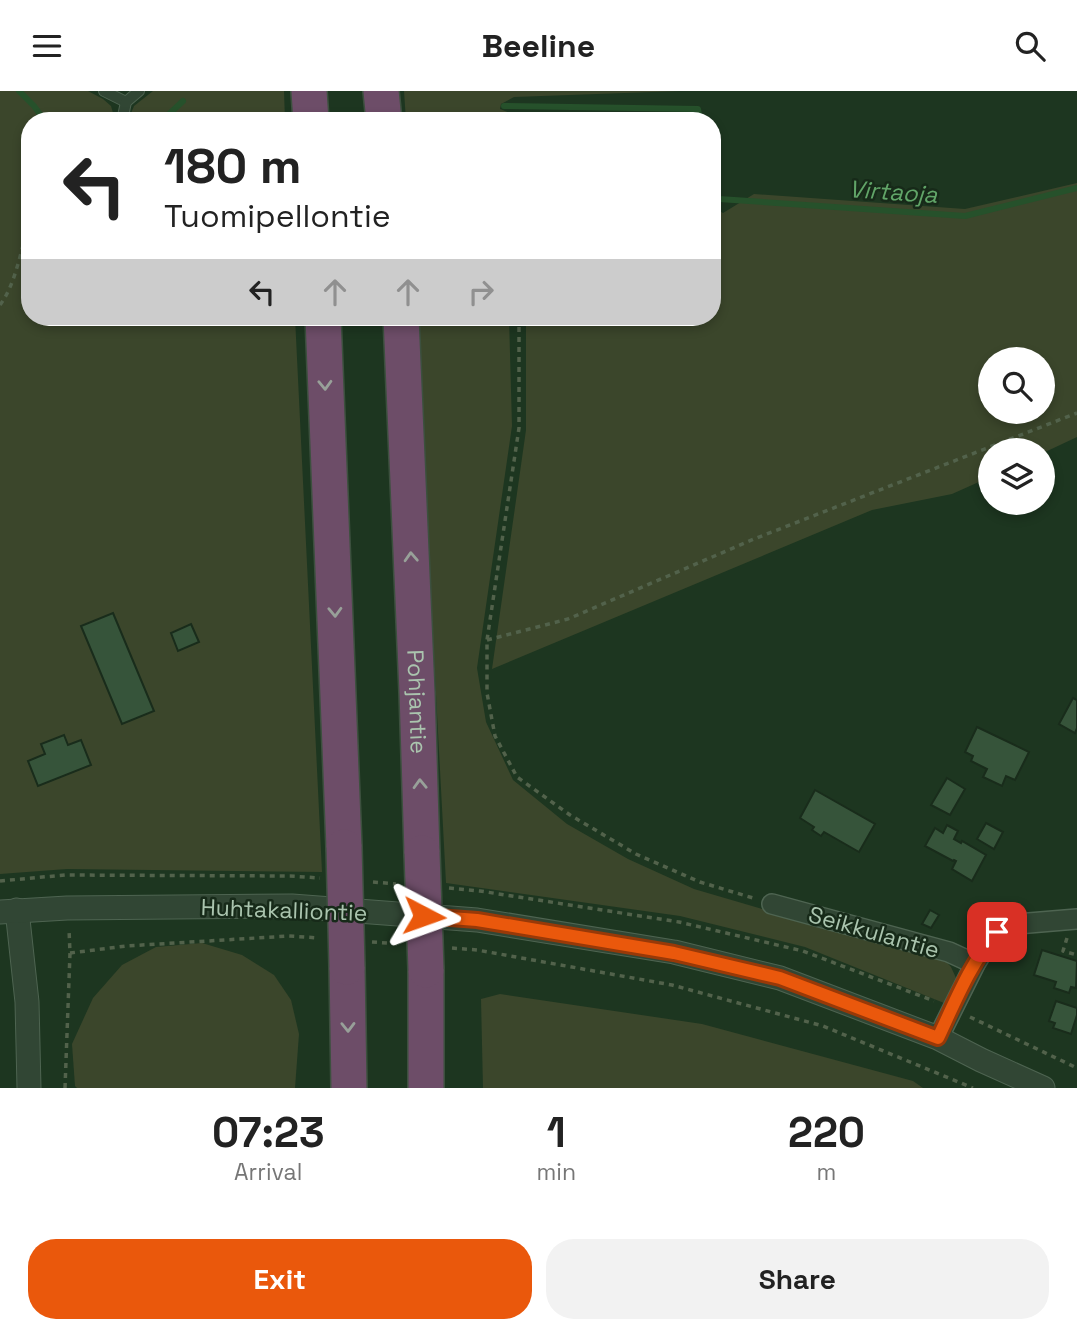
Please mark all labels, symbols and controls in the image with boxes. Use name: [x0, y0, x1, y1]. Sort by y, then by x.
text: Beeline: [482, 26, 595, 66]
icon: menu: [28, 27, 66, 65]
icon: search: [1011, 27, 1049, 65]
text: 180 m: [164, 135, 302, 197]
icon: left: [49, 140, 140, 231]
water label: Virtaoja: [848, 173, 939, 210]
text: Tuomipellontie: [164, 196, 391, 236]
icon: left: [243, 273, 281, 311]
icon: ahead: [316, 273, 354, 311]
icon: ahead: [389, 273, 427, 311]
icon: right: [462, 273, 500, 311]
map controls: [978, 347, 1055, 515]
button: search: [978, 347, 1055, 424]
one-way arrow: [318, 380, 333, 391]
button: layers: [978, 438, 1055, 515]
one-way arrow: [404, 551, 419, 562]
one-way arrow: [327, 607, 342, 618]
street label: Pohjantie: [400, 649, 434, 754]
one-way arrow: [413, 779, 428, 790]
position arrow: [387, 879, 461, 953]
street label: Huhtakalliontie: [200, 892, 368, 928]
street label: Seikkulantie: [805, 899, 943, 965]
pin: [967, 902, 1027, 962]
icon: arrive: [978, 913, 1016, 951]
one-way arrow: [340, 1023, 356, 1033]
text: 07:23: [212, 1106, 325, 1159]
text: 1: [547, 1106, 566, 1159]
text: 220: [788, 1106, 865, 1159]
text: Arrival: [234, 1157, 302, 1187]
text: min: [537, 1157, 576, 1187]
text: m: [817, 1157, 836, 1187]
button: Exit: [28, 1239, 532, 1319]
button: Share: [546, 1239, 1049, 1319]

